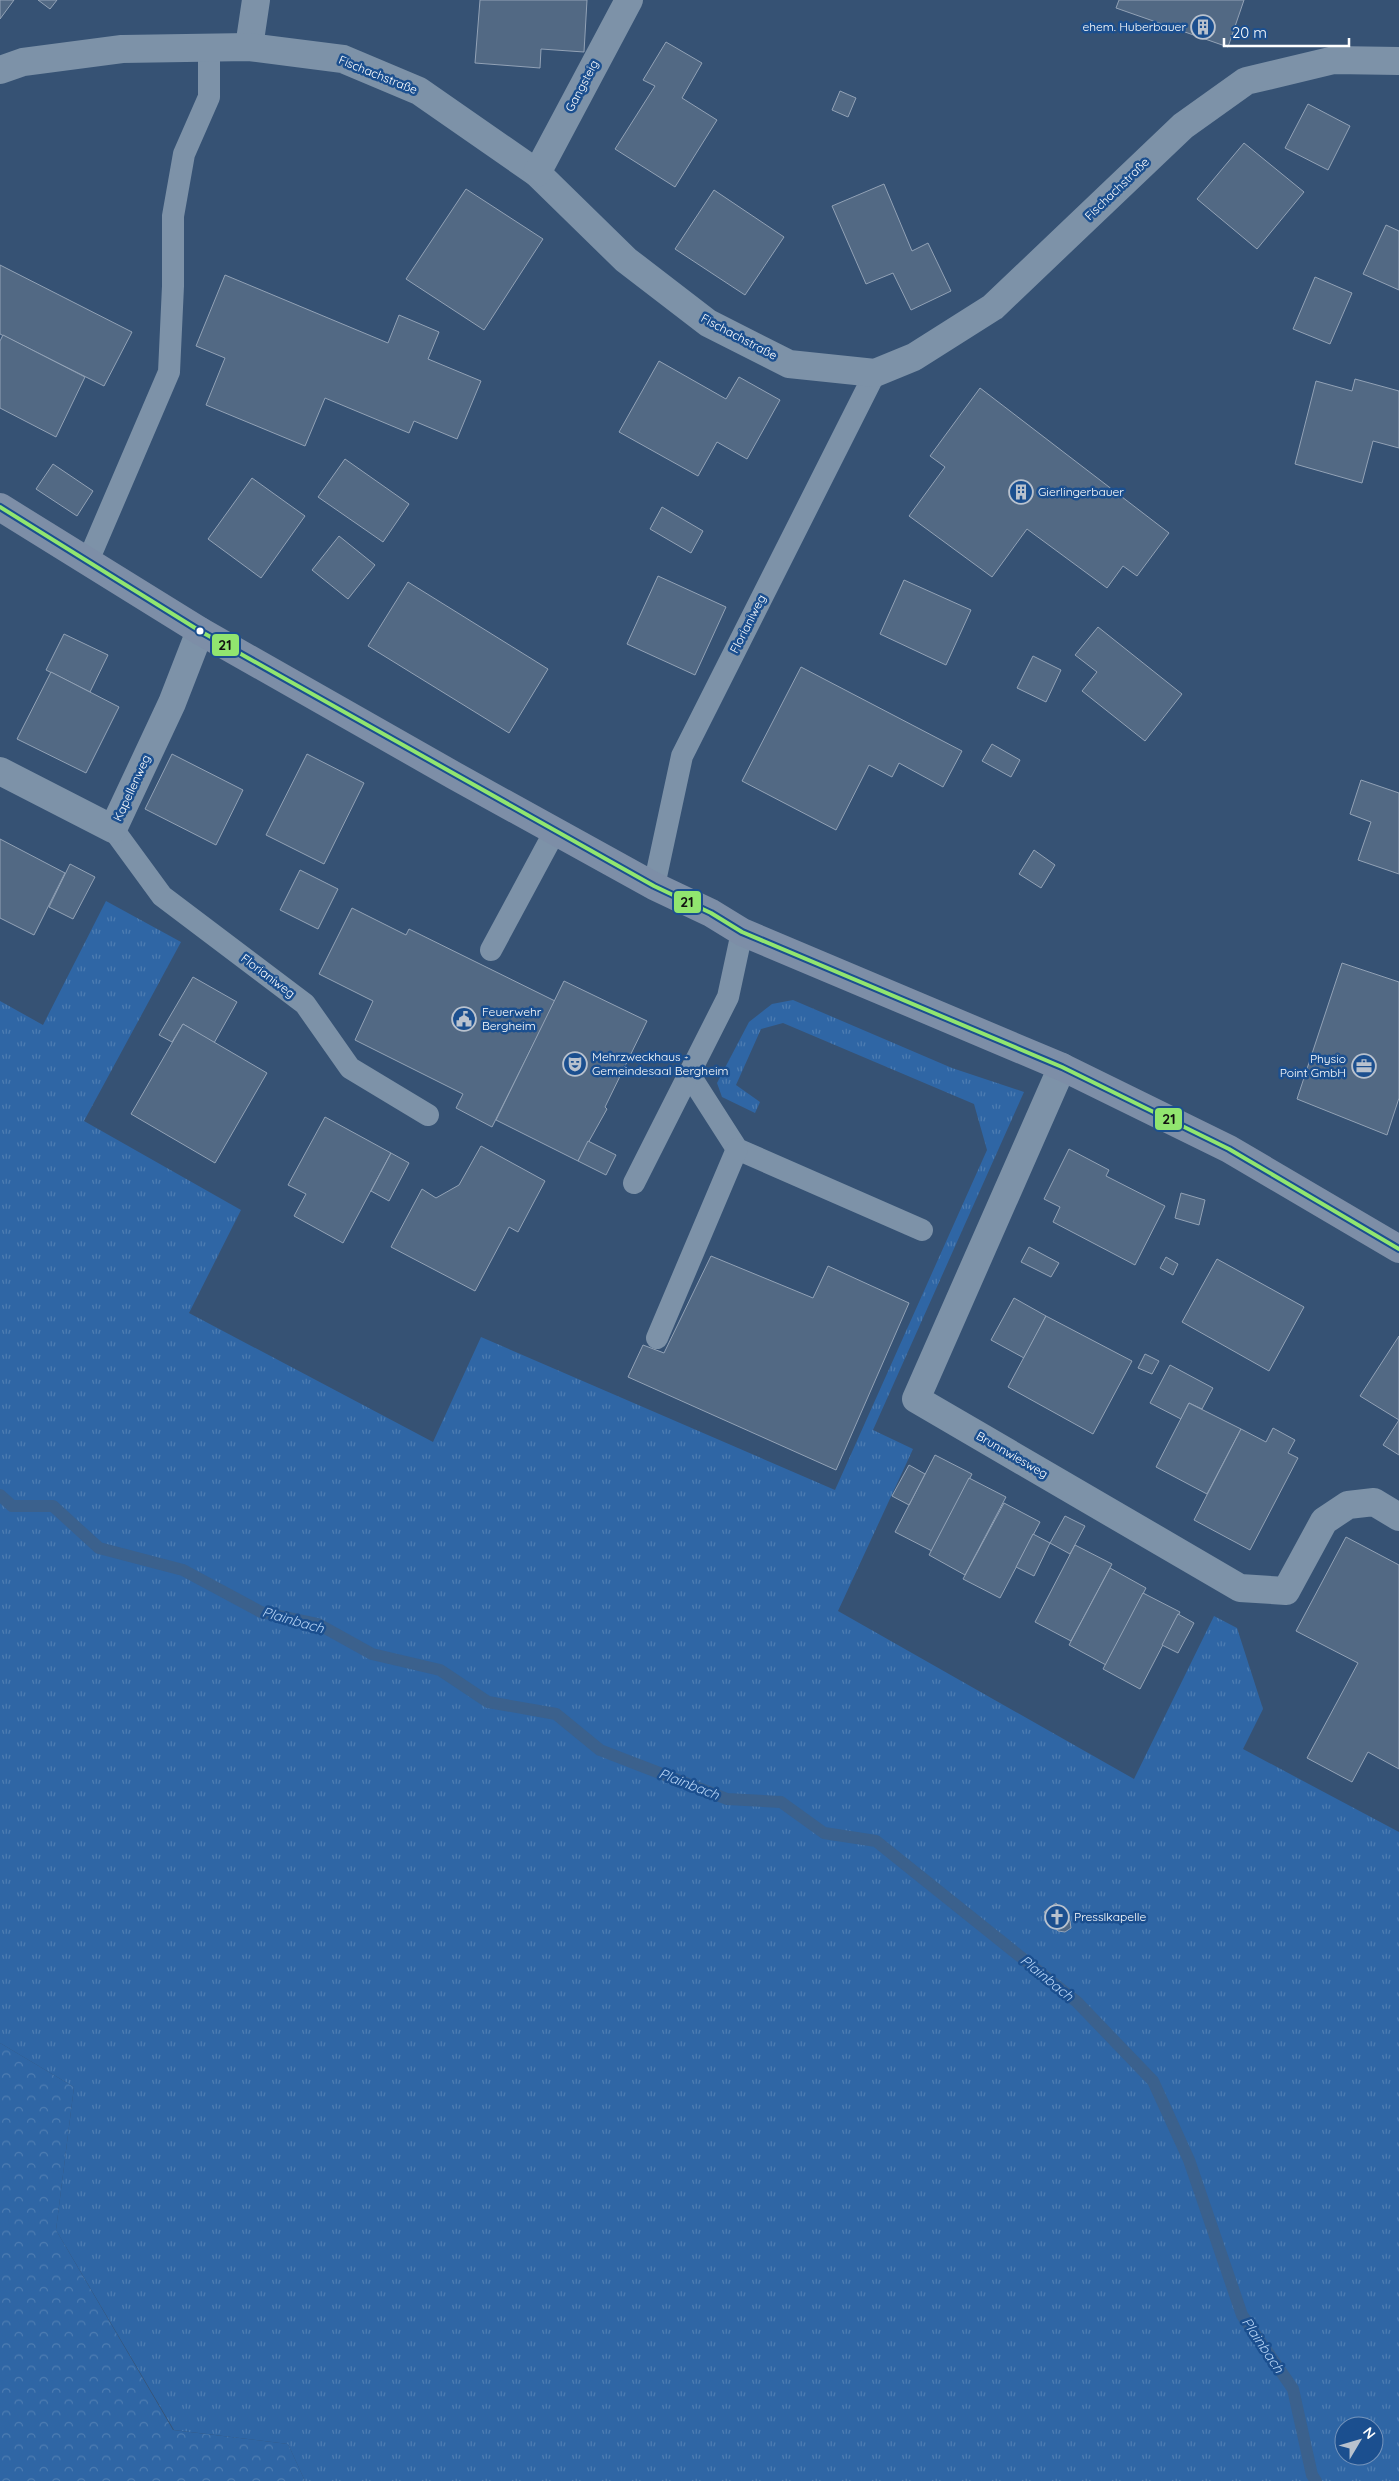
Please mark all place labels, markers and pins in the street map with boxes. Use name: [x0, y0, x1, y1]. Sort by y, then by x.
building icon: ehem. Huberbauer: [1190, 14, 1216, 40]
place label: ehem. Huberbauer: [1082, 19, 1186, 34]
building icon: Gierlingerbauer: [1008, 479, 1034, 505]
place label: Gierlingerbauer: [1038, 484, 1124, 499]
unlabelled marker: [195, 626, 205, 636]
place label: Feuerwehr Bergheim: [482, 1004, 542, 1033]
public building icon: Feuerwehr Bergheim: [451, 1006, 477, 1032]
place label: Mehrzweckhaus - Gemeindesaal Bergheim: [592, 1049, 728, 1078]
theatre icon: Mehrzweckhaus - Gemeindesaal Bergheim: [562, 1051, 588, 1077]
place label: Physio Point GmbH: [1280, 1051, 1346, 1080]
office icon: Physio Point GmbH: [1351, 1053, 1377, 1079]
church icon: Presslkapelle: [1044, 1904, 1070, 1930]
place label: Presslkapelle: [1074, 1909, 1146, 1924]

